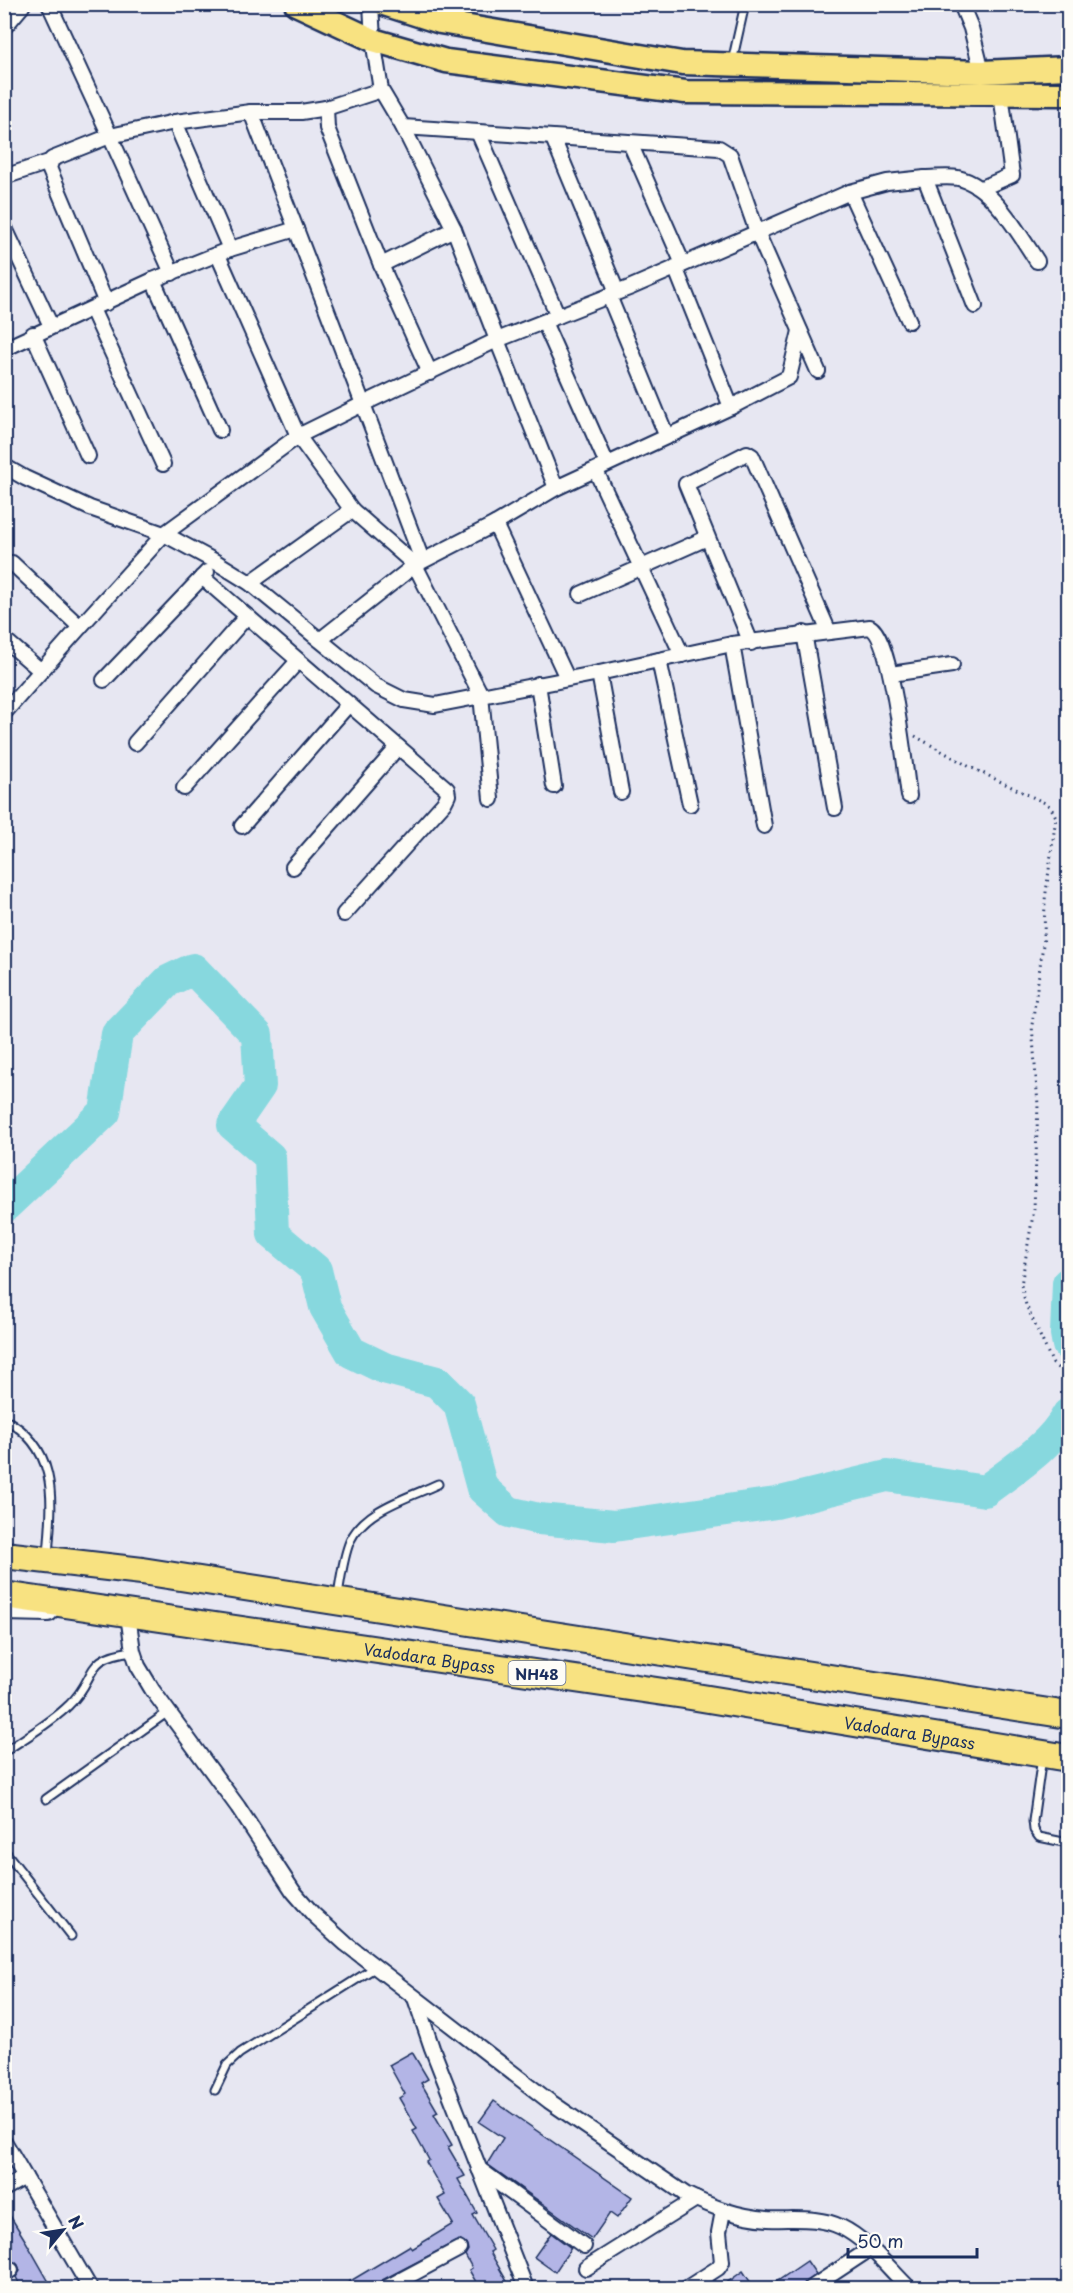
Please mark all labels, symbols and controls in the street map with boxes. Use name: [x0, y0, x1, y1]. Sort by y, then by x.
street label: Vadodara Bypass: [362, 1636, 497, 1679]
road number: NH48: [508, 1661, 566, 1685]
street label: Vadodara Bypass: [842, 1709, 977, 1755]
north arrow: [33, 2200, 93, 2260]
text: N: [63, 2211, 90, 2233]
scale bar: [848, 2221, 977, 2259]
text: 50 m: [857, 2227, 904, 2254]

